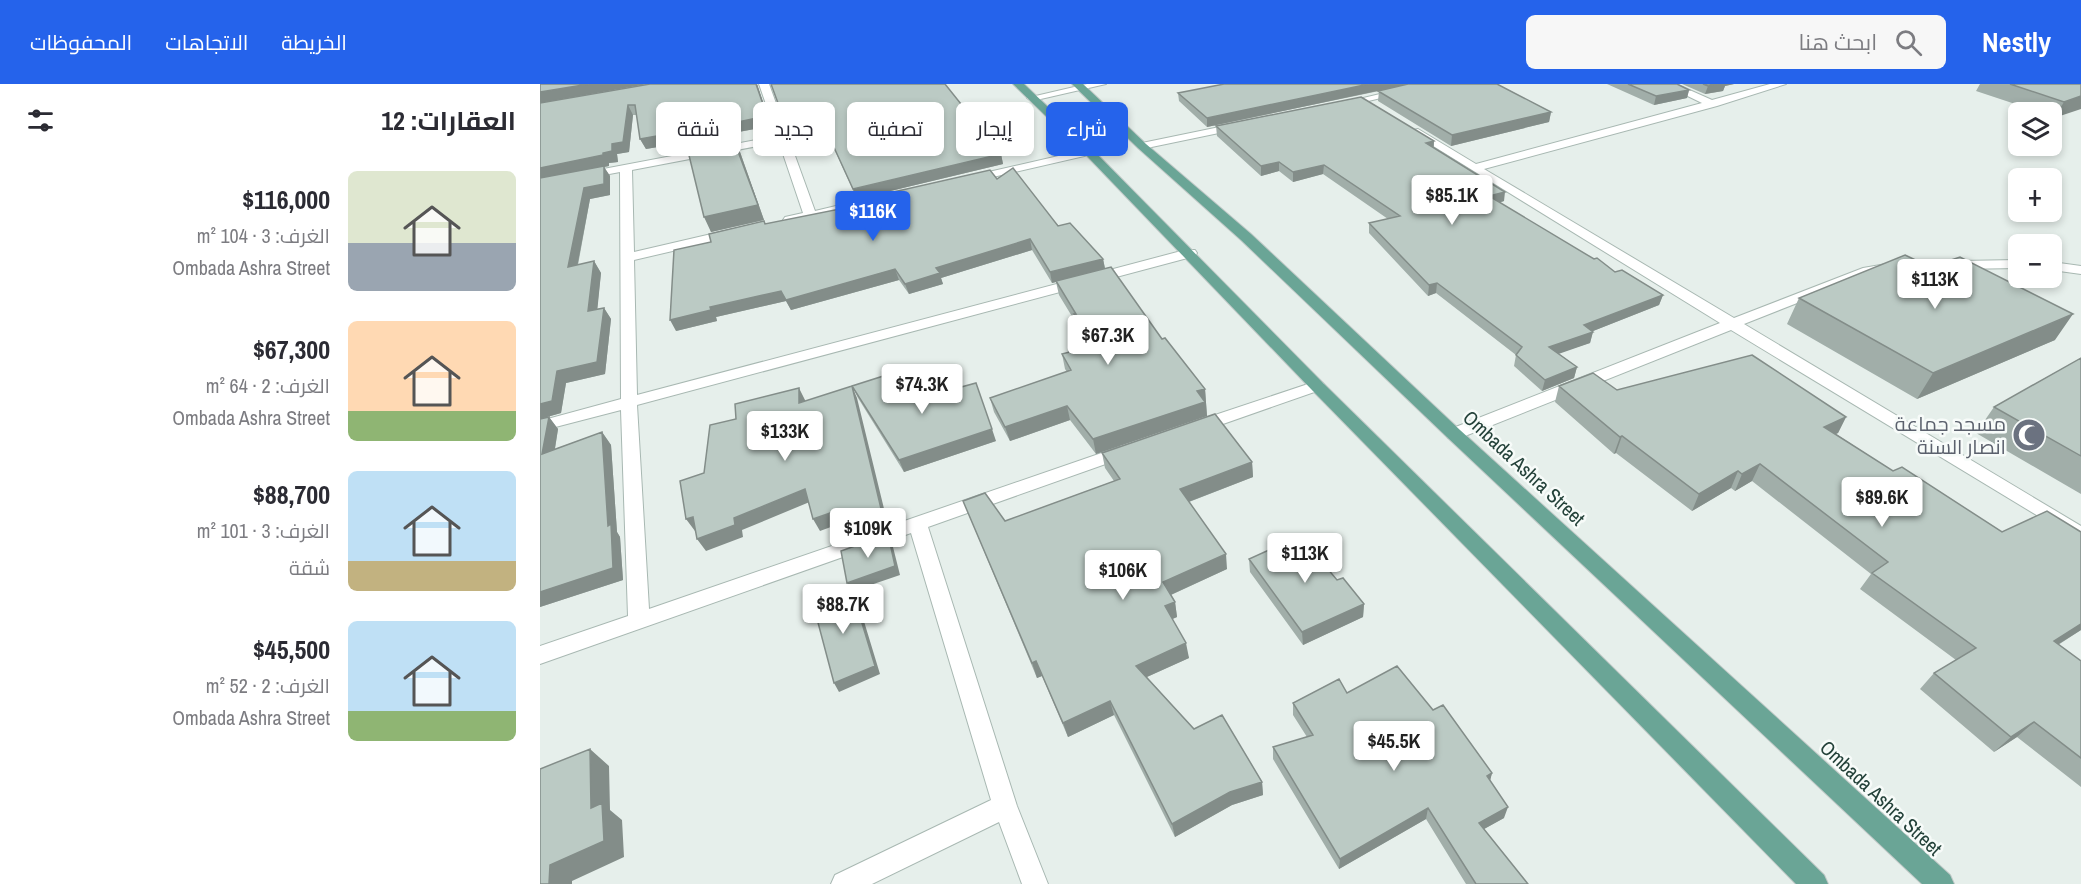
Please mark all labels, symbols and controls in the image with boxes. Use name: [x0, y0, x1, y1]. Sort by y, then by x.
search box: [1526, 15, 1946, 69]
text: Nestly: [1982, 23, 2051, 61]
icon: search: [1892, 26, 1925, 59]
text: ابحث هنا: [1799, 27, 1877, 57]
text: المحفوظات: [30, 28, 132, 57]
text: الاتجاهات: [165, 28, 248, 57]
text: الخريطة: [281, 28, 347, 57]
chip: شقة: [656, 102, 741, 156]
chip: جديد: [753, 102, 835, 156]
chip: تصفية: [847, 102, 944, 156]
chip: إيجار: [956, 102, 1034, 156]
chip: شراء: [1046, 102, 1128, 156]
map controls: [2008, 102, 2062, 288]
button: layers: [2008, 102, 2062, 156]
text: العقارات: 12: [381, 103, 516, 138]
icon: filters: [24, 104, 57, 137]
button: +: [2008, 168, 2062, 222]
pin: $85.1K: [1403, 175, 1501, 226]
text: $85.1K: [1426, 181, 1478, 208]
text: $116,000: [242, 182, 330, 217]
pin: $116K: [831, 191, 915, 242]
icon: home: [396, 195, 468, 267]
text: $116K: [849, 197, 897, 224]
text: الغرف: 3 · 104 m²: [197, 222, 330, 249]
button: −: [2008, 234, 2062, 288]
text: Ombada Ashra Street: [172, 254, 330, 281]
pin: $113K: [1893, 259, 1977, 310]
text: $113K: [1911, 265, 1959, 292]
pin: $67.3K: [1059, 315, 1157, 366]
text: $67.3K: [1082, 321, 1134, 348]
text: $67,300: [253, 332, 330, 367]
icon: home: [396, 345, 468, 417]
pin: $74.3K: [873, 364, 971, 415]
text: $74.3K: [896, 370, 948, 397]
text: الغرف: 2 · 64 m²: [206, 372, 330, 399]
text: Ombada Ashra Street: [172, 404, 330, 431]
street label: Ombada Ashra Street: [1457, 404, 1592, 532]
place label: مسجد جماعة انصار السنة: [1895, 410, 2006, 460]
pin: $133K: [743, 411, 827, 462]
text: $133K: [761, 417, 809, 444]
mosque icon: مسجد جماعة انصار السنة: [2011, 417, 2047, 453]
text: $88,700: [253, 477, 330, 512]
pin: $89.6K: [1833, 477, 1931, 528]
text: $89.6K: [1856, 483, 1908, 510]
icon: home: [396, 495, 468, 567]
pin: $109K: [826, 508, 910, 559]
text: $109K: [844, 514, 892, 541]
text: الغرف: 3 · 101 m²: [197, 517, 330, 544]
pin: $113K: [1263, 533, 1347, 584]
text: $113K: [1281, 539, 1329, 566]
pin: $106K: [1081, 550, 1165, 601]
text: شقة: [289, 554, 330, 581]
text: $106K: [1099, 556, 1147, 583]
pin: $88.7K: [794, 584, 892, 635]
text: $88.7K: [817, 590, 869, 617]
text: $45,500: [253, 632, 330, 667]
icon: home: [396, 645, 468, 717]
text: الغرف: 2 · 52 m²: [206, 672, 330, 699]
text: Ombada Ashra Street: [172, 704, 330, 731]
pin: $45.5K: [1345, 721, 1443, 772]
text: $45.5K: [1368, 727, 1420, 754]
street label: Ombada Ashra Street: [1814, 734, 1949, 862]

